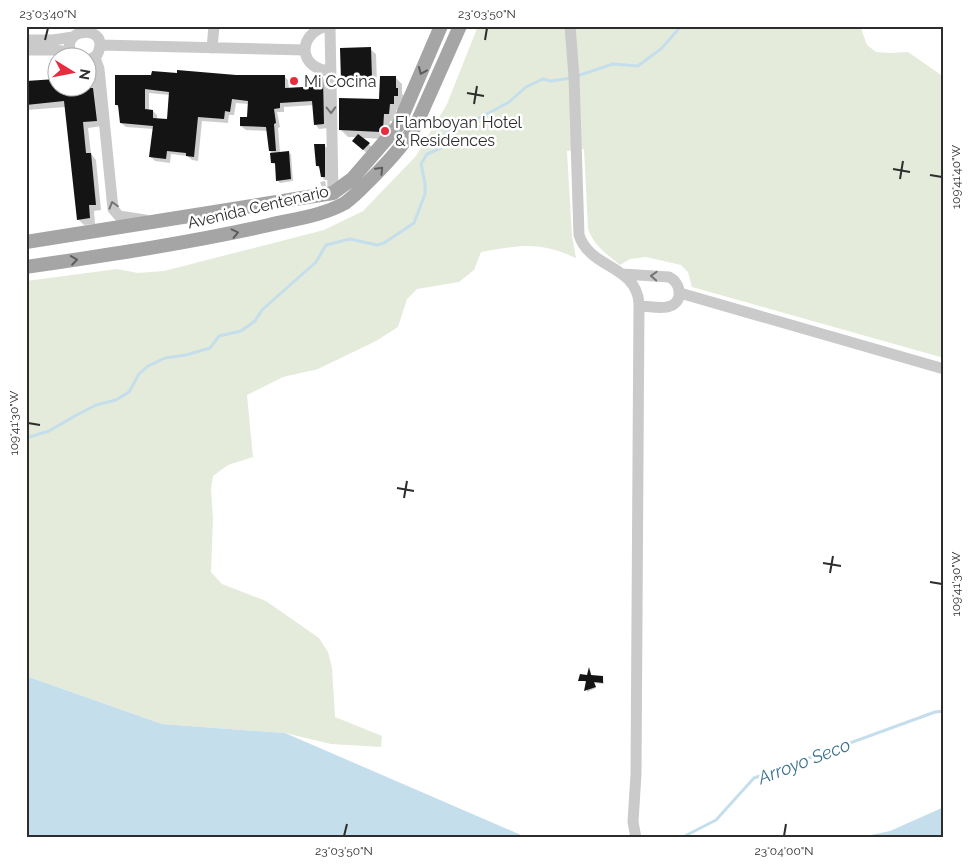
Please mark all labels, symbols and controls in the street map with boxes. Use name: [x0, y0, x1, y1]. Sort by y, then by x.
text: 23°03'40"N: [19, 7, 77, 21]
text: 23°03'50"N: [458, 7, 516, 21]
north arrow: [48, 48, 98, 98]
one-way arrow: [417, 66, 428, 75]
text: N: [76, 68, 94, 81]
place label: Mi Cocina: [304, 72, 376, 91]
marker: Mi Cocina: [288, 75, 300, 87]
one-way arrow: [326, 106, 336, 114]
place label: Flamboyan Hotel & Residences: [395, 113, 523, 150]
marker: Flamboyan Hotel & Residences: [379, 125, 391, 137]
text: 109°41'40"W: [949, 145, 963, 209]
one-way arrow: [374, 167, 383, 176]
street label: Avenida Centenario: [186, 182, 330, 232]
one-way arrow: [109, 201, 119, 210]
one-way arrow: [230, 228, 239, 239]
one-way arrow: [70, 255, 79, 265]
one-way arrow: [650, 271, 658, 282]
text: 109°41'30"W: [7, 390, 21, 455]
text: 109°41'30"W: [949, 551, 963, 616]
water label: Arroyo Seco: [754, 734, 853, 789]
text: 23°03'50"N: [315, 844, 373, 858]
text: 23°04'00"N: [755, 844, 813, 858]

